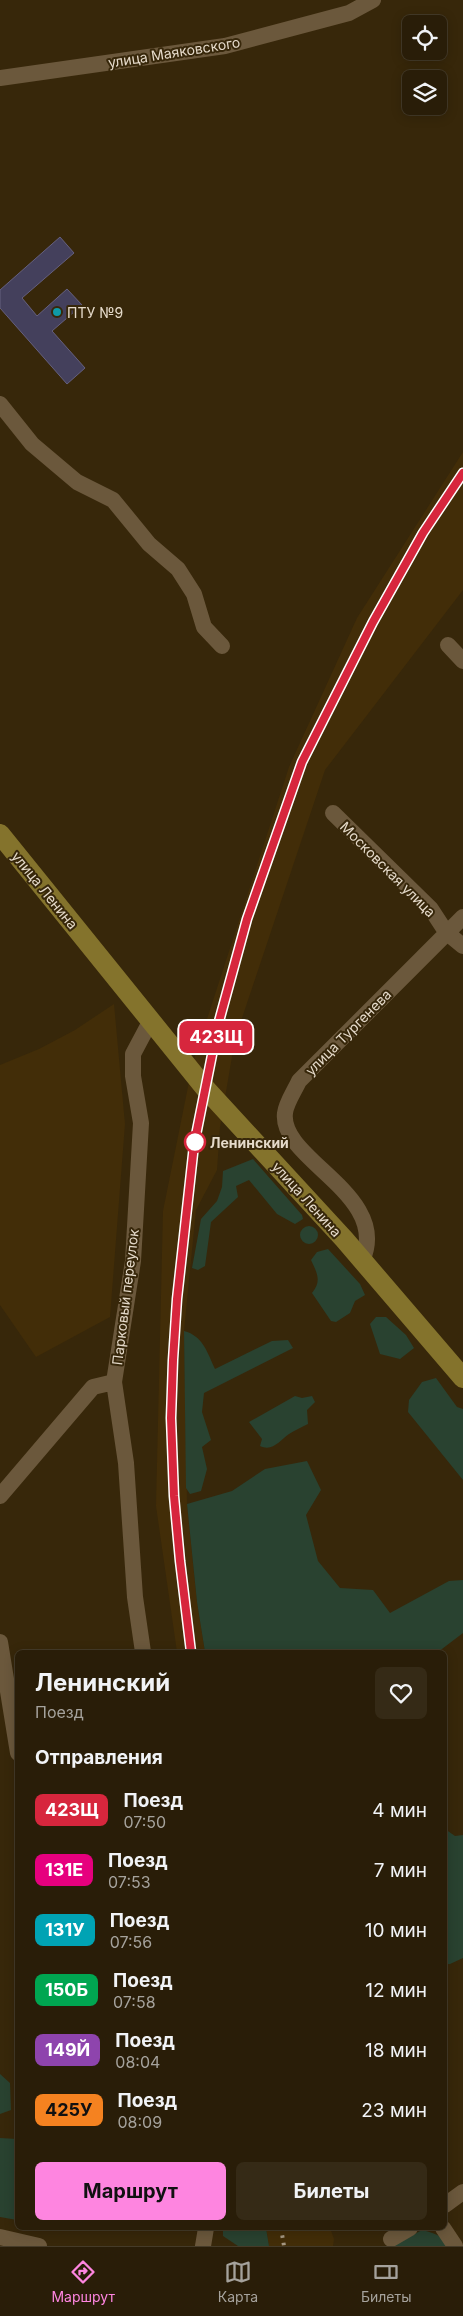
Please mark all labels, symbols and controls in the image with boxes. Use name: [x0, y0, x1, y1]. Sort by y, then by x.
map controls: [402, 15, 447, 115]
button: locate: [402, 15, 447, 60]
street label: улица Маяковского: [107, 33, 241, 71]
button: layers: [402, 70, 447, 115]
place label: ПТУ №9: [67, 304, 123, 321]
marker: ПТУ №9: [51, 306, 63, 318]
street label: Московская улица: [337, 818, 439, 920]
street label: улица Ленина: [8, 848, 82, 932]
street label: улица Тургенева: [301, 985, 395, 1079]
line badge: 423Щ: [181, 1021, 251, 1053]
text: 423Щ: [189, 1026, 243, 1047]
marker: Ленинский: [184, 1131, 206, 1153]
place label: Ленинский: [210, 1134, 289, 1151]
street label: улица Ленина: [269, 1158, 345, 1240]
street label: Парковый переулок: [108, 1228, 142, 1366]
button: heart: [375, 1667, 427, 1719]
text: Ленинский: [35, 1668, 170, 1697]
text: Поезд: [35, 1702, 84, 1722]
text: Отправления: [35, 1746, 163, 1769]
text: Поезд: [123, 1789, 183, 1812]
text: 423Щ: [45, 1799, 98, 1820]
text: 4 мин: [372, 1799, 427, 1822]
text: 07:50: [123, 1812, 166, 1832]
text: Поезд: [108, 1849, 168, 1872]
text: 131Е: [45, 1859, 83, 1880]
text: 7 мин: [374, 1859, 427, 1882]
text: 07:53: [108, 1872, 151, 1892]
text: Поезд: [110, 1909, 169, 1932]
text: 131У: [45, 1919, 85, 1940]
text: 10 мин: [365, 1919, 427, 1942]
text: 07:56: [110, 1932, 152, 1952]
text: Поезд: [113, 1969, 173, 1992]
text: 150Б: [45, 1979, 88, 2000]
text: 12 мин: [365, 1979, 427, 2002]
text: 07:58: [113, 1992, 156, 2012]
text: Поезд: [115, 2029, 175, 2052]
text: 149Й: [45, 2039, 90, 2060]
text: 18 мин: [365, 2039, 427, 2062]
text: 08:04: [115, 2052, 160, 2072]
text: Поезд: [118, 2089, 177, 2112]
text: 425У: [45, 2099, 93, 2120]
text: 23 мин: [361, 2099, 427, 2122]
text: 08:09: [118, 2112, 162, 2132]
button: Маршрут: [35, 2162, 226, 2220]
button: Билеты: [236, 2162, 427, 2220]
tab: Маршрут: [51, 2258, 115, 2305]
tab: Карта: [218, 2258, 258, 2305]
tab: Билеты: [361, 2258, 412, 2305]

